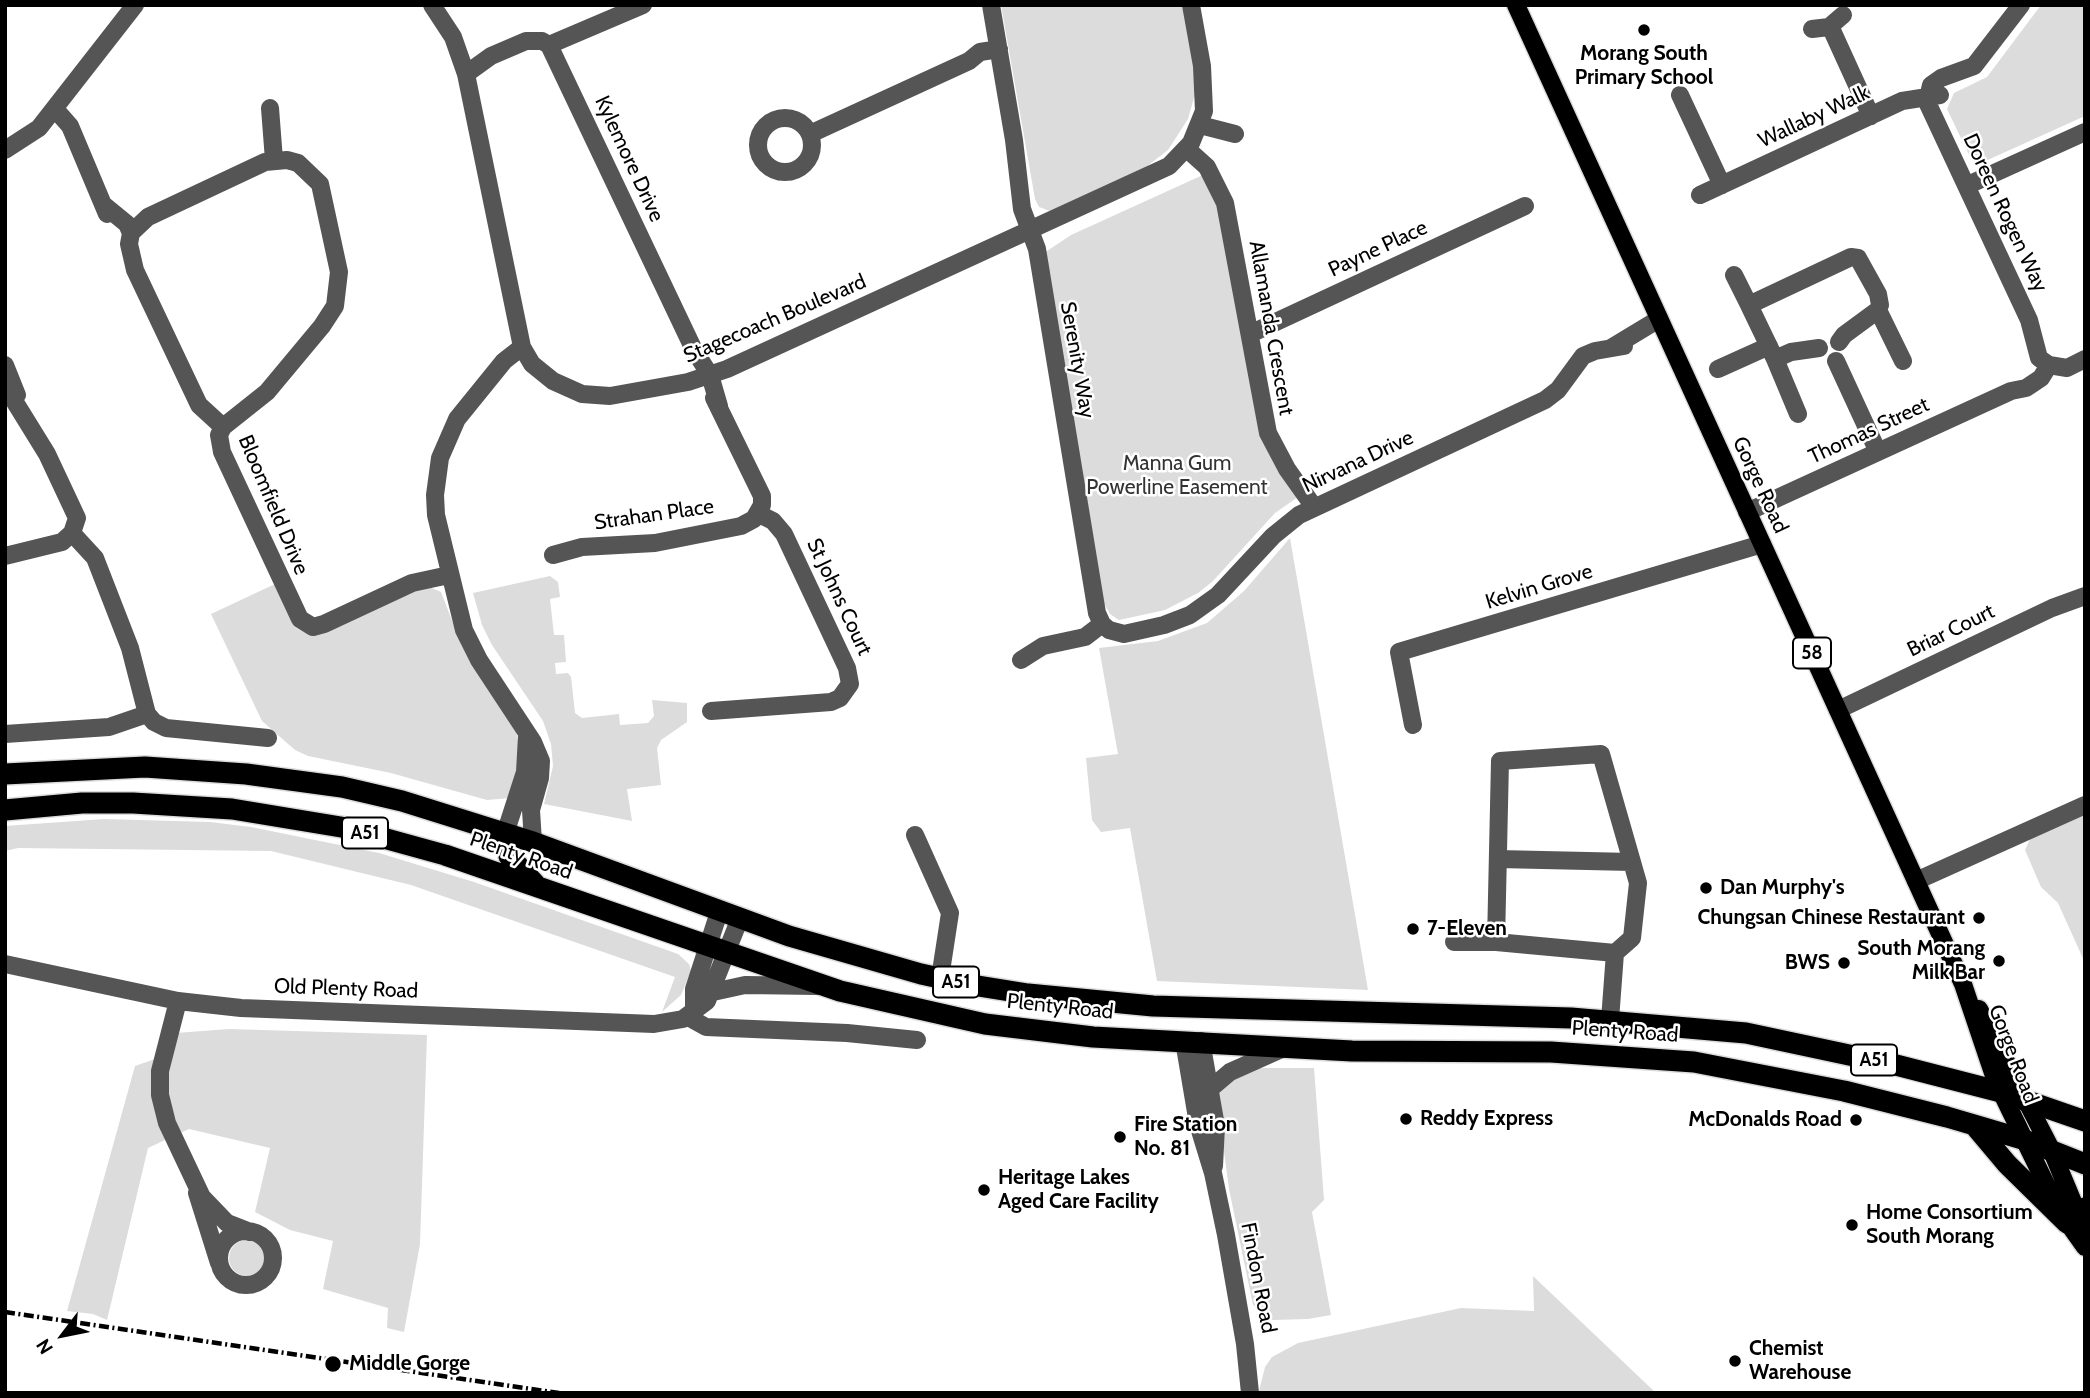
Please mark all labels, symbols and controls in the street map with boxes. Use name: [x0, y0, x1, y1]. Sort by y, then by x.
marker: Morang South Primary School: [1636, 22, 1652, 38]
place label: Morang South Primary School: [1575, 41, 1713, 91]
street label: Wallaby Walk: [1755, 80, 1873, 154]
street label: Kylemore Drive: [589, 92, 669, 226]
street label: Doreen Rogen Way: [1957, 130, 2053, 296]
street label: Payne Place: [1325, 215, 1431, 283]
street label: Allamanda Crescent: [1243, 239, 1299, 417]
street label: Stagecoach Boulevard: [680, 269, 870, 369]
street label: Serenity Way: [1054, 300, 1100, 420]
street label: Thomas Street: [1805, 392, 1933, 470]
street label: Nirvana Drive: [1298, 425, 1418, 499]
street label: Bloomfield Drive: [232, 431, 314, 579]
street label: Gorge Road: [1727, 433, 1793, 537]
park label: Manna Gum Powerline Easement: [1086, 451, 1268, 501]
street label: Strahan Place: [593, 494, 715, 536]
street label: St Johns Court: [801, 535, 877, 659]
street label: Kelvin Grove: [1482, 559, 1596, 615]
street label: Briar Court: [1903, 599, 1999, 663]
road number: 58: [1793, 638, 1831, 668]
road number: A51: [342, 818, 388, 848]
street label: Plenty Road: [466, 827, 576, 885]
place label: Dan Murphy's: [1720, 875, 1845, 901]
marker: Dan Murphy's: [1698, 880, 1714, 896]
place label: Chungsan Chinese Restaurant: [1698, 905, 1965, 931]
marker: Chungsan Chinese Restaurant: [1971, 910, 1987, 926]
place label: 7-Eleven: [1427, 916, 1507, 942]
marker: 7-Eleven: [1405, 921, 1421, 937]
place label: South Morang Milk Bar: [1857, 936, 1985, 986]
place label: BWS: [1785, 950, 1830, 976]
marker: South Morang Milk Bar: [1991, 953, 2007, 969]
marker: BWS: [1836, 955, 1852, 971]
road number: A51: [933, 966, 979, 998]
street label: Old Plenty Road: [273, 974, 419, 1004]
street label: Plenty Road: [1005, 989, 1115, 1025]
street label: Gorge Road: [1983, 1001, 2043, 1107]
street label: Plenty Road: [1571, 1016, 1679, 1048]
road number: A51: [1851, 1044, 1897, 1076]
place label: Reddy Express: [1420, 1106, 1553, 1132]
place label: McDonalds Road: [1688, 1107, 1842, 1133]
marker: Reddy Express: [1398, 1111, 1414, 1127]
place label: Fire Station No. 81: [1134, 1112, 1237, 1162]
marker: McDonalds Road: [1848, 1112, 1864, 1128]
marker: Fire Station No. 81: [1112, 1129, 1128, 1145]
place label: Heritage Lakes Aged Care Facility: [998, 1165, 1159, 1215]
marker: Heritage Lakes Aged Care Facility: [976, 1182, 992, 1198]
place label: Home Consortium South Morang: [1866, 1200, 2033, 1250]
marker: Home Consortium South Morang: [1844, 1217, 1860, 1233]
street label: Findon Road: [1235, 1221, 1281, 1335]
north arrow: [28, 1300, 98, 1370]
text: N: [31, 1335, 58, 1358]
place label: Chemist Warehouse: [1749, 1336, 1851, 1386]
place label: Middle Gorge: [349, 1351, 470, 1377]
marker: Chemist Warehouse: [1727, 1353, 1743, 1369]
marker: Middle Gorge: [323, 1354, 343, 1374]

